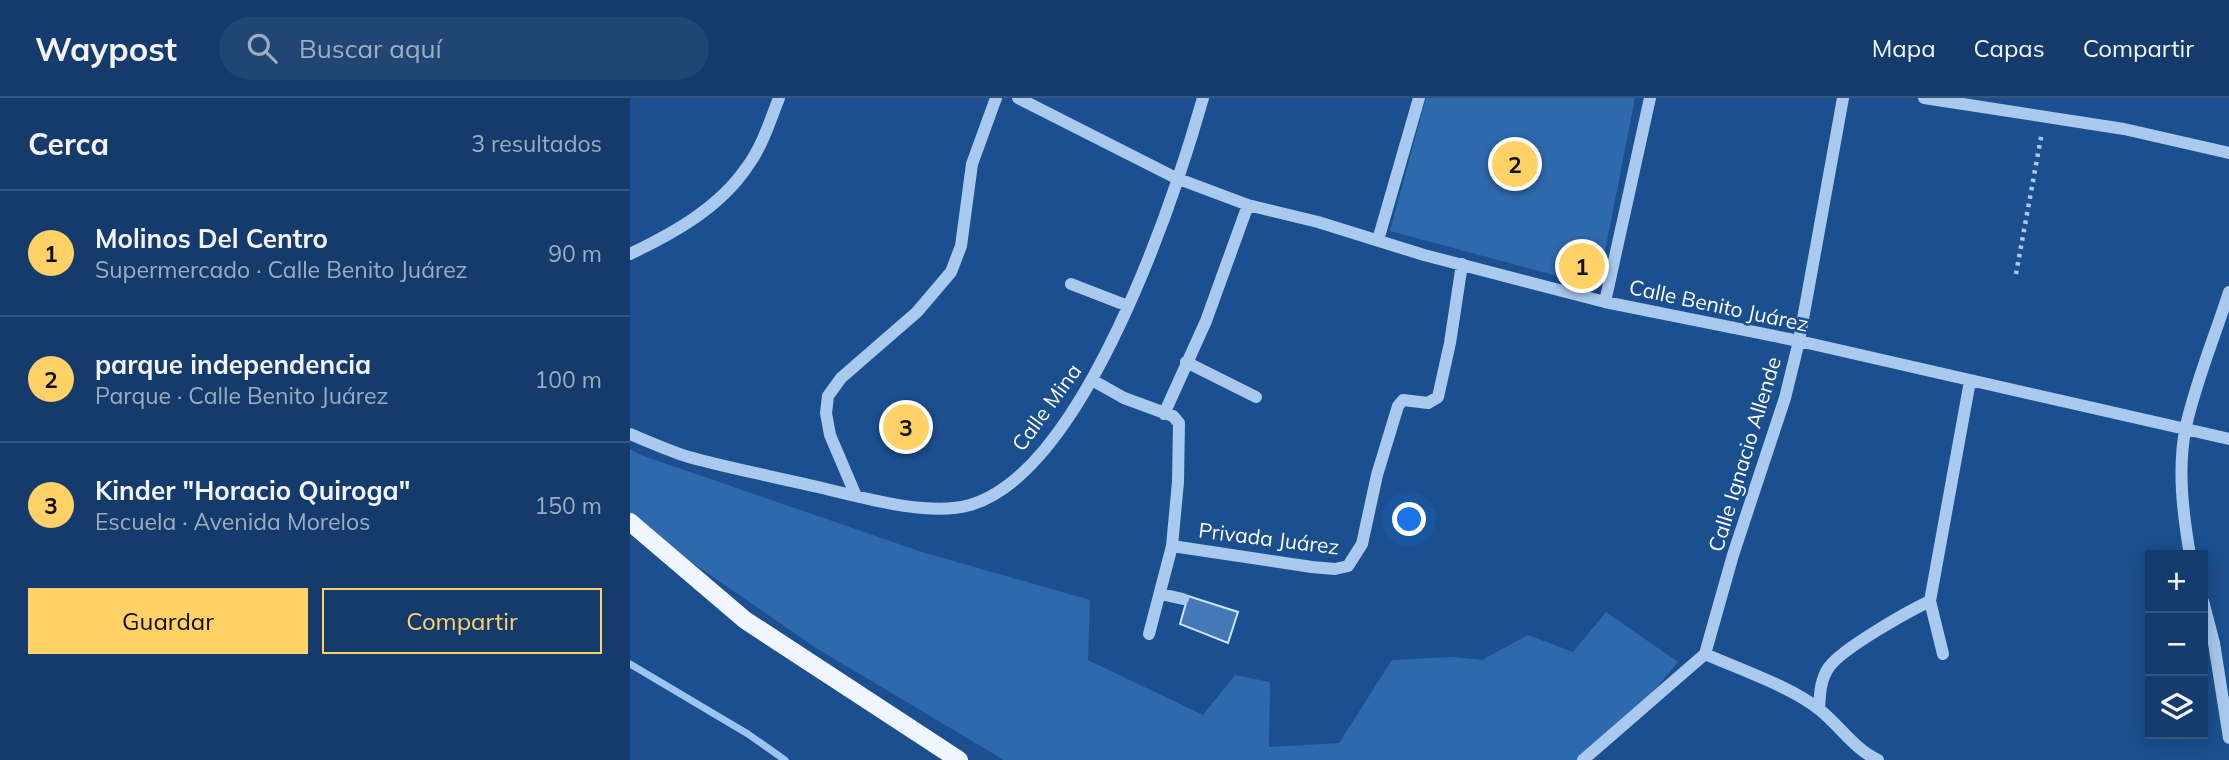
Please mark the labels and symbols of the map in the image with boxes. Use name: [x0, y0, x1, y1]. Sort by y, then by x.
pin: 2: [1492, 138, 1538, 190]
pin: 1: [1559, 240, 1605, 292]
street label: Calle Benito Juárez: [1627, 273, 1811, 337]
street label: Calle Ignacio Allende: [1702, 353, 1786, 555]
street label: Calle Mina: [1006, 358, 1086, 456]
pin: 3: [883, 401, 929, 453]
your location: [1392, 502, 1426, 536]
street label: Privada Juárez: [1197, 516, 1341, 560]

